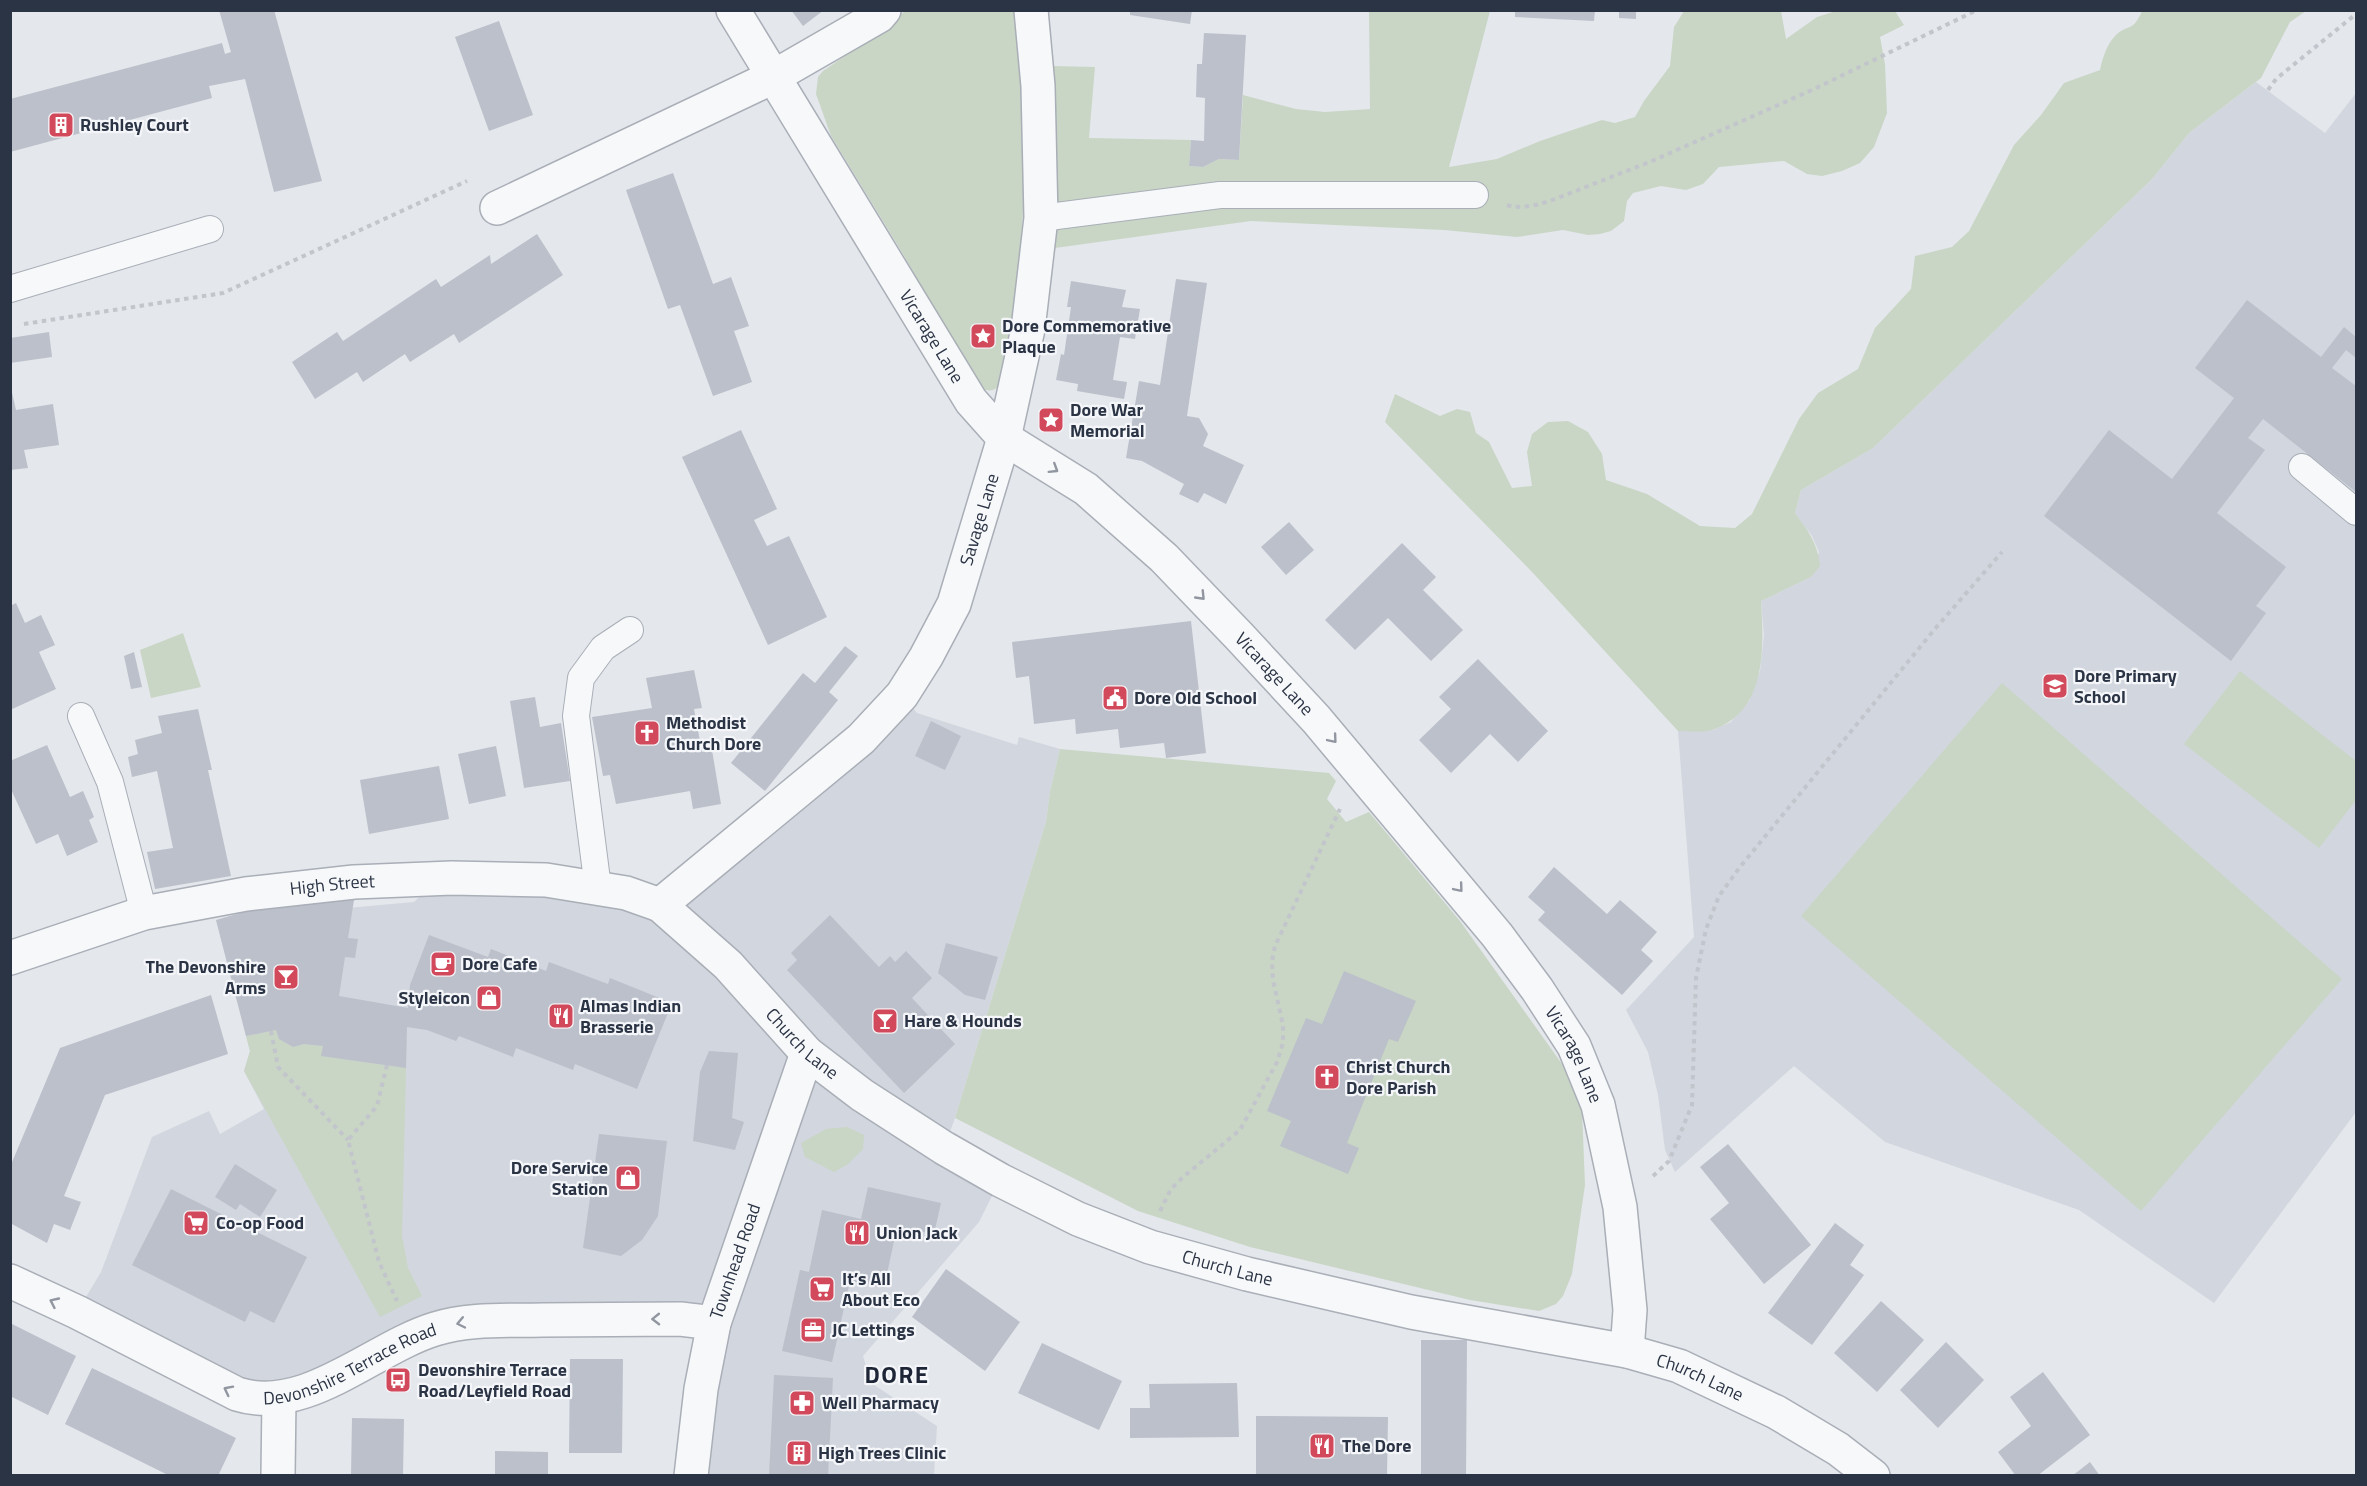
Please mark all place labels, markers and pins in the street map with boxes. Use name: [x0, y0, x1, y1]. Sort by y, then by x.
building icon: Rushley Court: [46, 110, 76, 140]
place label: Rushley Court: [80, 111, 189, 138]
place label: Dore Commemorative Plaque: [1002, 312, 1171, 360]
place icon: Dore Commemorative Plaque: [968, 321, 998, 351]
place label: Dore War Memorial: [1070, 396, 1145, 444]
place icon: Dore War Memorial: [1036, 405, 1066, 435]
place label: Dore Primary School: [2074, 662, 2177, 710]
school or university icon: Dore Primary School: [2040, 671, 2070, 701]
public building icon: Dore Old School: [1100, 683, 1130, 713]
place label: Dore Old School: [1134, 684, 1257, 711]
place label: Methodist Church Dore: [666, 709, 761, 757]
church icon: Methodist Church Dore: [632, 718, 662, 748]
cafe icon: Dore Cafe: [428, 949, 458, 979]
place label: Dore Cafe: [462, 950, 537, 977]
place label: The Devonshire Arms: [146, 953, 266, 1001]
bar icon: The Devonshire Arms: [271, 962, 301, 992]
shop icon: Styleicon: [474, 983, 504, 1013]
place label: Styleicon: [399, 984, 470, 1011]
place label: Almas Indian Brasserie: [580, 992, 681, 1040]
restaurant icon: Almas Indian Brasserie: [546, 1001, 576, 1031]
bar icon: Hare & Hounds: [870, 1006, 900, 1036]
place label: Hare & Hounds: [904, 1007, 1022, 1034]
place label: Christ Church Dore Parish: [1346, 1053, 1450, 1101]
church icon: Christ Church Dore Parish: [1312, 1062, 1342, 1092]
place label: Dore Service Station: [511, 1154, 608, 1202]
shop icon: Dore Service Station: [613, 1163, 643, 1193]
supermarket icon: Co-op Food: [181, 1208, 211, 1238]
place label: Co-op Food: [216, 1209, 304, 1236]
restaurant icon: Union Jack: [842, 1218, 872, 1248]
place label: Union Jack: [876, 1219, 958, 1246]
place label: It’s All About Eco: [842, 1265, 920, 1313]
supermarket icon: It’s All About Eco: [807, 1274, 837, 1304]
office icon: JC Lettings: [798, 1315, 828, 1345]
place label: JC Lettings: [832, 1316, 915, 1343]
place label: Devonshire Terrace Road/Leyfield Road: [418, 1356, 571, 1404]
bus stop icon: Devonshire Terrace Road/Leyfield Road: [383, 1365, 413, 1395]
pharmacy icon: Well Pharmacy: [787, 1388, 817, 1418]
place label: Well Pharmacy: [822, 1389, 939, 1416]
restaurant icon: The Dore: [1307, 1431, 1337, 1461]
place label: The Dore: [1342, 1432, 1412, 1459]
building icon: High Trees Clinic: [784, 1438, 814, 1468]
place label: High Trees Clinic: [818, 1439, 946, 1466]

